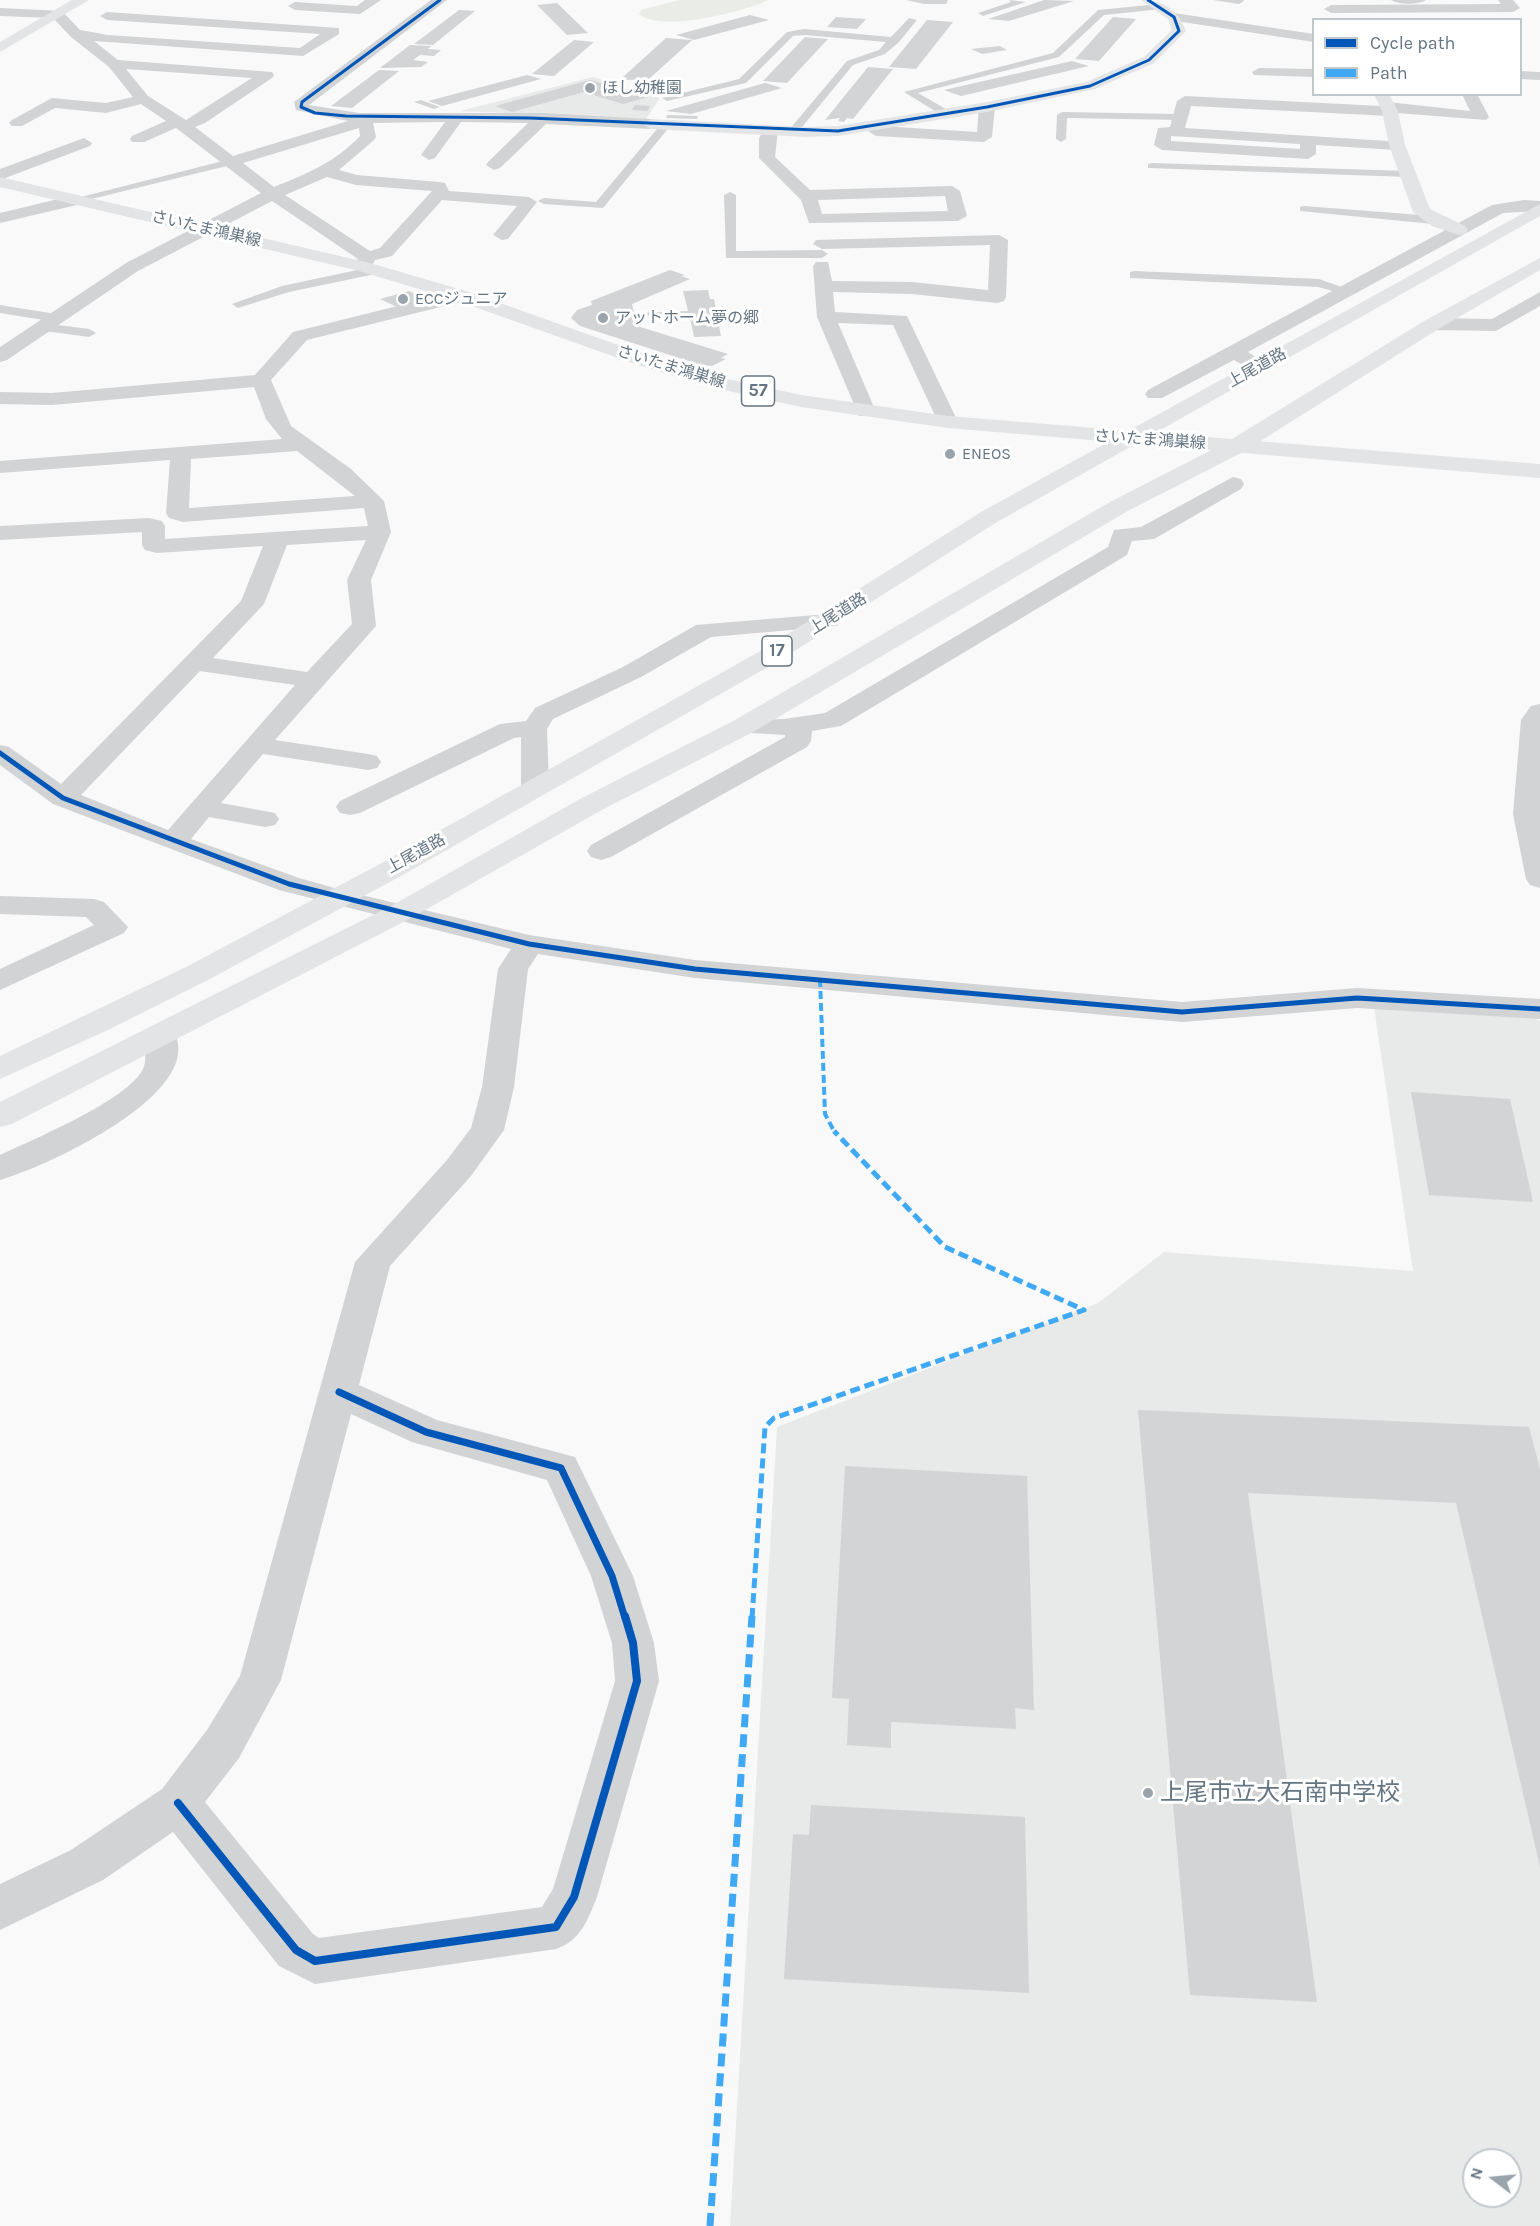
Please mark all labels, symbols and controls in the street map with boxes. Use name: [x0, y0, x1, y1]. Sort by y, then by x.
legend: [1312, 18, 1522, 96]
text: Cycle path: [1370, 32, 1455, 54]
text: Path: [1370, 62, 1408, 84]
place label: ほし幼稚園: [602, 78, 682, 98]
marker: ほし幼稚園: [583, 81, 597, 95]
street label: さいたま鴻巣線: [149, 207, 263, 251]
place label: ECCジュニア: [415, 289, 508, 309]
marker: ECCジュニア: [396, 292, 410, 306]
place label: アットホーム夢の郷: [615, 308, 759, 328]
marker: アットホーム夢の郷: [596, 311, 610, 325]
street label: さいたま鴻巣線: [615, 341, 727, 393]
street label: 上尾道路: [1224, 344, 1290, 392]
road number: 57: [742, 376, 774, 406]
street label: さいたま鴻巣線: [1093, 427, 1207, 453]
place label: ENEOS: [962, 444, 1011, 464]
marker: ENEOS: [943, 447, 957, 461]
street label: 上尾道路: [806, 589, 870, 639]
road number: 17: [762, 636, 792, 666]
street label: 上尾道路: [383, 830, 449, 878]
place label: 上尾市立大石南中学校: [1160, 1779, 1400, 1807]
marker: 上尾市立大石南中学校: [1141, 1786, 1155, 1800]
north arrow: [1462, 2148, 1522, 2208]
text: N: [1465, 2165, 1487, 2182]

